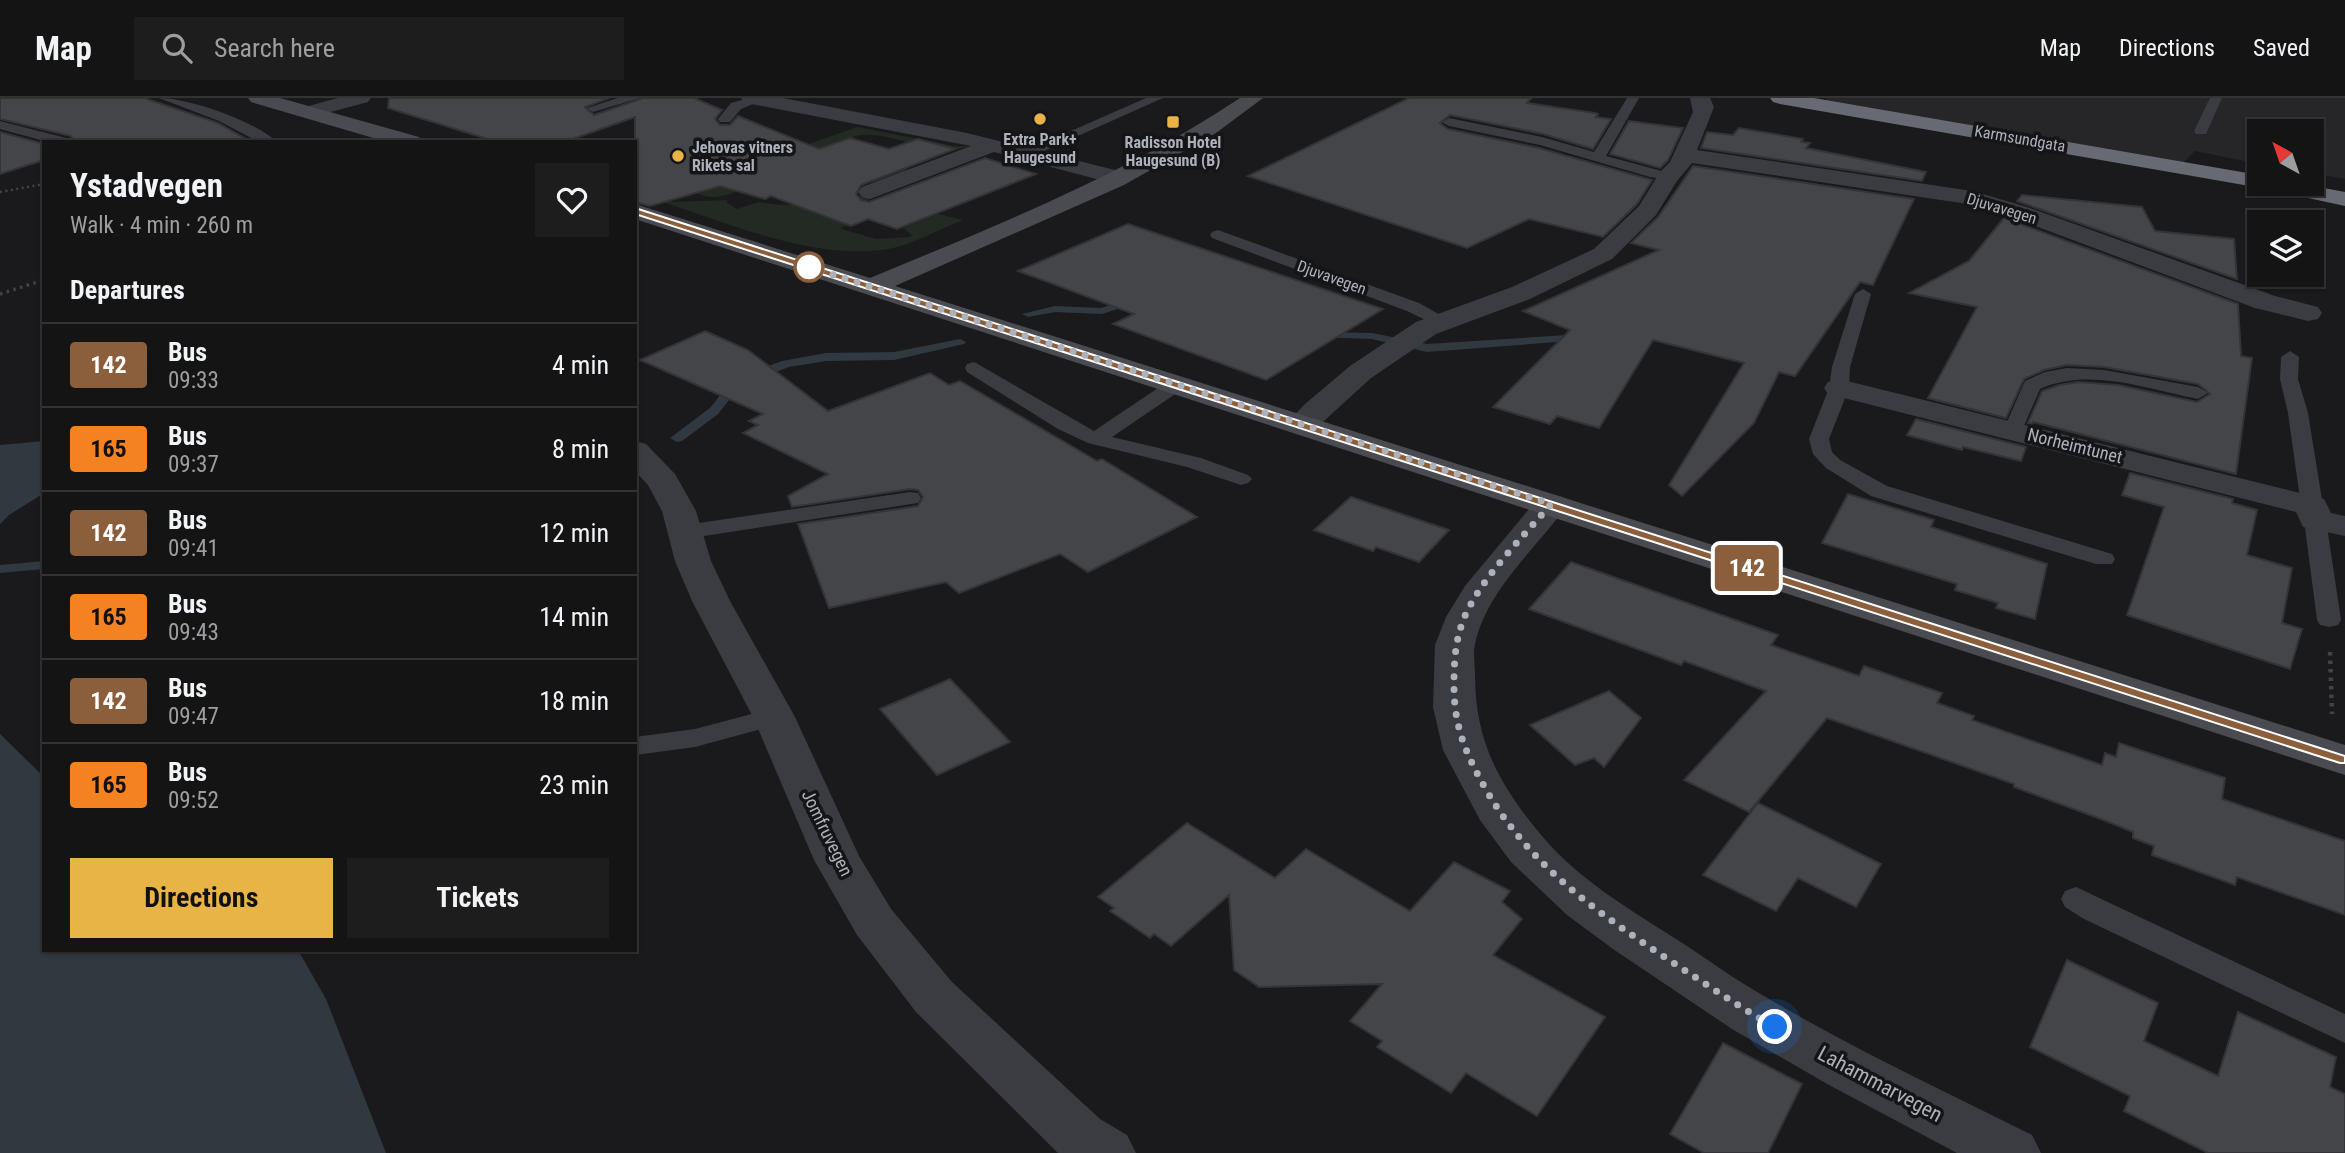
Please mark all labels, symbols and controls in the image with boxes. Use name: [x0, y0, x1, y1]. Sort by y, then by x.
search box: [134, 17, 624, 80]
text: Map: [35, 29, 92, 68]
icon: search: [158, 29, 196, 67]
text: Search here: [214, 33, 335, 63]
text: Map: [2040, 34, 2081, 62]
text: Directions: [2119, 34, 2215, 62]
text: Saved: [2253, 34, 2310, 62]
marker: Extra Park+ Haugesund: [1032, 111, 1048, 127]
marker: Radisson Hotel Haugesund (B): [1165, 114, 1181, 130]
north arrow: [2247, 119, 2324, 196]
map controls: [2247, 119, 2324, 287]
street label: Karmsundgata: [1973, 121, 2067, 156]
place label: Extra Park+ Haugesund: [1003, 130, 1077, 167]
place label: Radisson Hotel Haugesund (B): [1125, 133, 1221, 170]
place label: Jehovas vitners Rikets sal: [692, 138, 793, 175]
marker: Jehovas vitners Rikets sal: [670, 148, 686, 164]
button: heart: [535, 163, 609, 237]
text: Ystadvegen: [70, 166, 223, 205]
street label: Djuvavegen: [1965, 189, 2039, 228]
button: layers: [2247, 210, 2324, 287]
text: Walk · 4 min · 260 m: [70, 212, 253, 239]
unlabelled marker: [794, 252, 824, 282]
street label: Djuvavegen: [1295, 256, 1369, 299]
text: Departures: [70, 275, 185, 305]
text: Bus: [168, 337, 207, 367]
text: 4 min: [552, 350, 609, 380]
text: 142: [90, 351, 127, 379]
text: 09:33: [168, 367, 219, 394]
text: Bus: [168, 421, 207, 451]
street label: Norheimtunet: [2026, 424, 2125, 467]
text: 8 min: [552, 434, 609, 464]
text: 165: [90, 435, 127, 463]
text: 09:37: [168, 451, 219, 478]
text: Bus: [168, 505, 207, 535]
text: 12 min: [539, 518, 609, 548]
text: 142: [90, 519, 127, 547]
text: 09:41: [168, 535, 219, 562]
line badge: 142: [1707, 545, 1787, 591]
text: 142: [1729, 554, 1765, 582]
text: Bus: [168, 589, 207, 619]
text: 14 min: [539, 602, 609, 632]
text: 165: [90, 603, 127, 631]
text: 09:43: [168, 619, 219, 646]
text: Bus: [168, 673, 207, 703]
text: 18 min: [539, 686, 609, 716]
text: 142: [90, 687, 127, 715]
text: 09:47: [168, 703, 219, 730]
text: Bus: [168, 757, 207, 787]
text: 23 min: [539, 770, 609, 800]
text: 165: [90, 771, 127, 799]
street label: Jomfruvegen: [798, 786, 857, 879]
text: 09:52: [168, 787, 219, 814]
button: Directions: [70, 858, 333, 938]
button: Tickets: [347, 858, 609, 938]
your location: [1757, 1009, 1792, 1044]
street label: Lahammarvegen: [1814, 1041, 1946, 1127]

